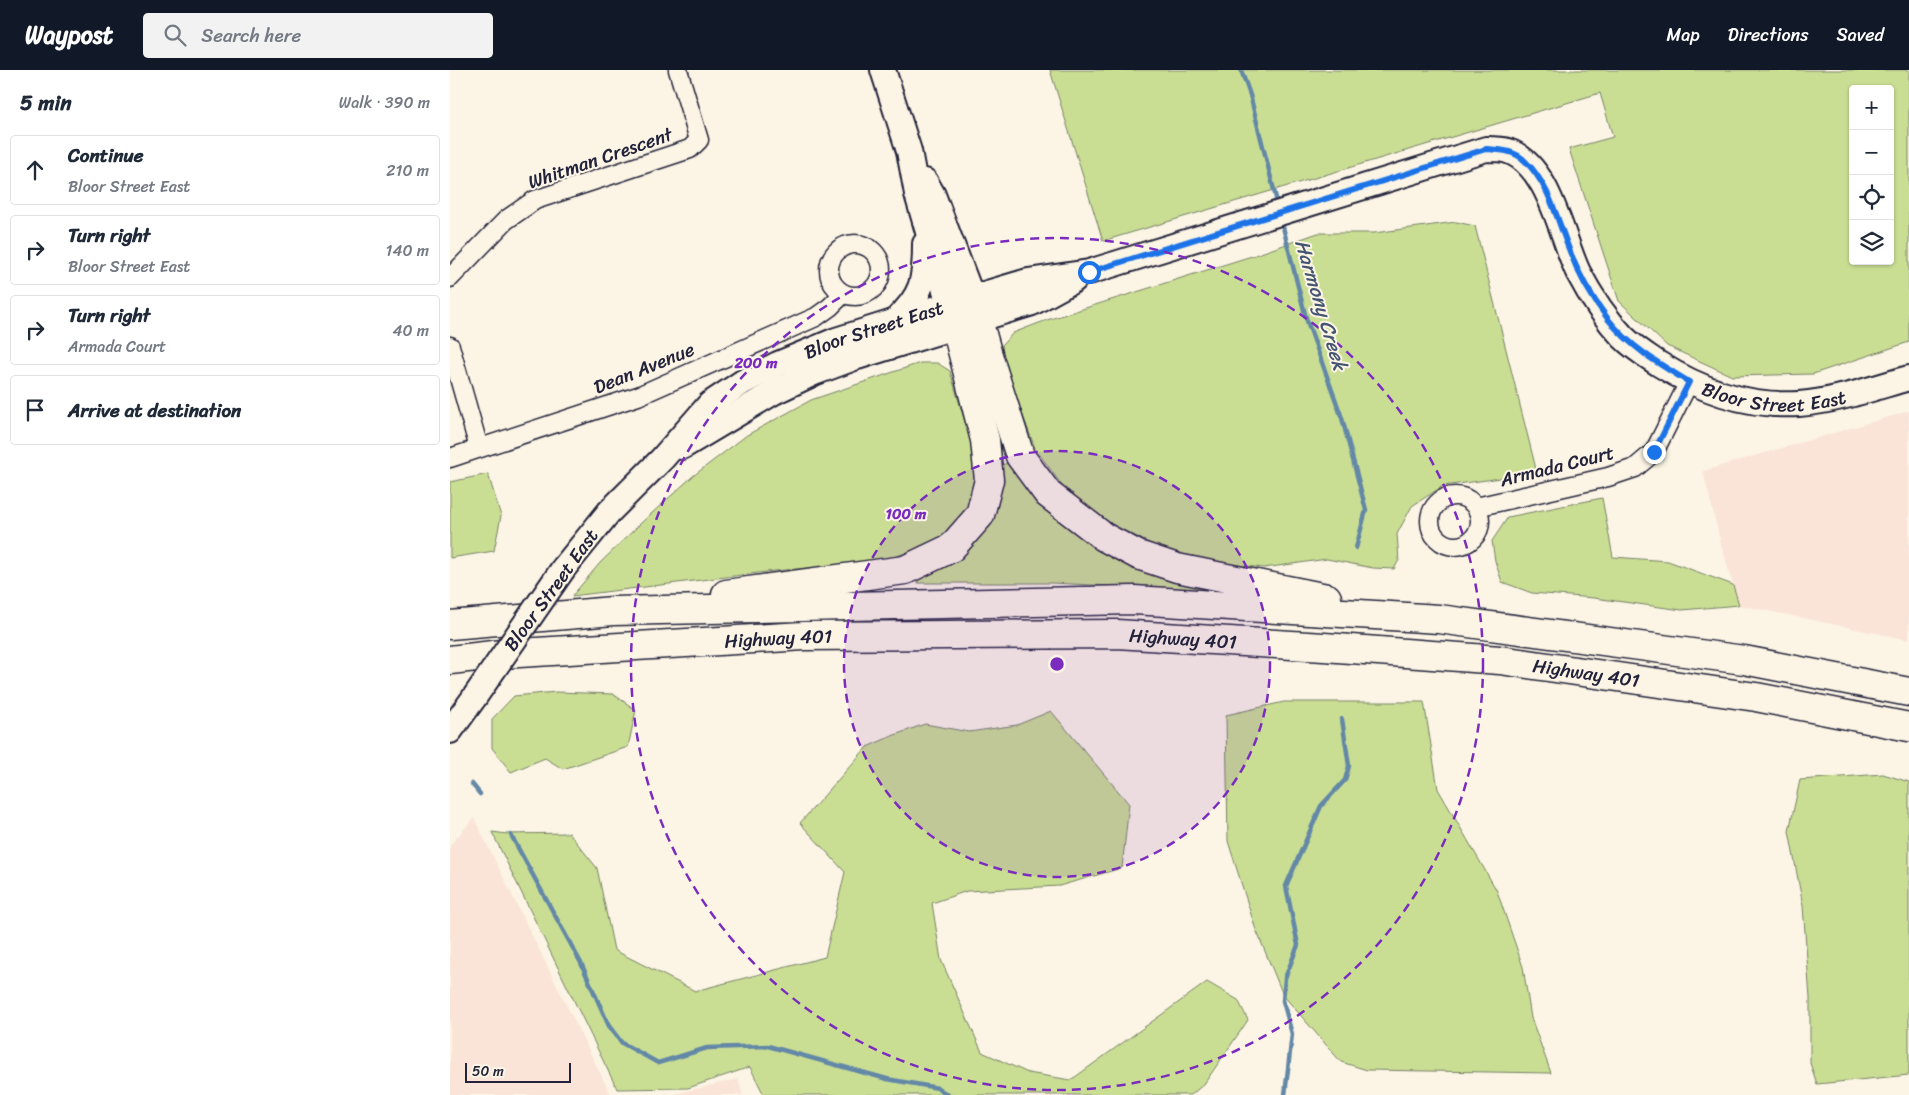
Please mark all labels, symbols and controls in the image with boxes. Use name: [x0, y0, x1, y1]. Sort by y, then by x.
search box: [143, 13, 493, 58]
text: Waypost: [25, 14, 113, 56]
text: Search here: [201, 19, 301, 52]
text: Map: [1667, 19, 1700, 51]
text: Directions: [1728, 19, 1809, 51]
text: Saved: [1837, 19, 1884, 51]
icon: search: [161, 21, 189, 49]
text: 5 min: [20, 84, 72, 122]
map controls: [1849, 85, 1894, 265]
button: +: [1849, 85, 1894, 130]
text: Walk · 390 m: [339, 88, 430, 117]
street label: Whitman Crescent: [523, 117, 678, 198]
button: −: [1849, 130, 1894, 175]
text: Continue: [68, 139, 144, 172]
icon: ahead: [21, 156, 49, 184]
text: 210 m: [386, 156, 429, 185]
text: Bloor Street East: [68, 172, 190, 201]
button: locate: [1849, 175, 1894, 220]
text: Turn right: [68, 219, 150, 252]
button: layers: [1849, 220, 1894, 265]
water label: Harmony Creek: [1284, 235, 1358, 376]
icon: right: [21, 236, 49, 264]
text: 140 m: [386, 236, 429, 265]
text: Bloor Street East: [68, 252, 190, 281]
route start: [1078, 261, 1101, 284]
street label: Bloor Street East: [799, 291, 947, 368]
text: Turn right: [68, 299, 150, 332]
icon: right: [21, 316, 49, 344]
text: 40 m: [392, 316, 429, 345]
text: Armada Court: [68, 332, 166, 361]
street label: Dean Avenue: [588, 333, 700, 403]
text: 200 m: [733, 350, 778, 376]
street label: Bloor Street East: [1697, 372, 1849, 421]
text: Arrive at destination: [68, 394, 241, 427]
icon: arrive: [21, 396, 49, 424]
street label: Armada Court: [1496, 436, 1617, 496]
route end: [1643, 441, 1666, 464]
text: 100 m: [886, 501, 927, 527]
street label: Bloor Street East: [495, 522, 607, 658]
street label: Highway 401: [1128, 618, 1238, 658]
street label: Highway 401: [723, 619, 832, 657]
street label: Highway 401: [1531, 648, 1642, 697]
centre of rings: [1048, 655, 1066, 673]
text: 50 m: [472, 1059, 504, 1084]
scale bar: [465, 1060, 571, 1083]

